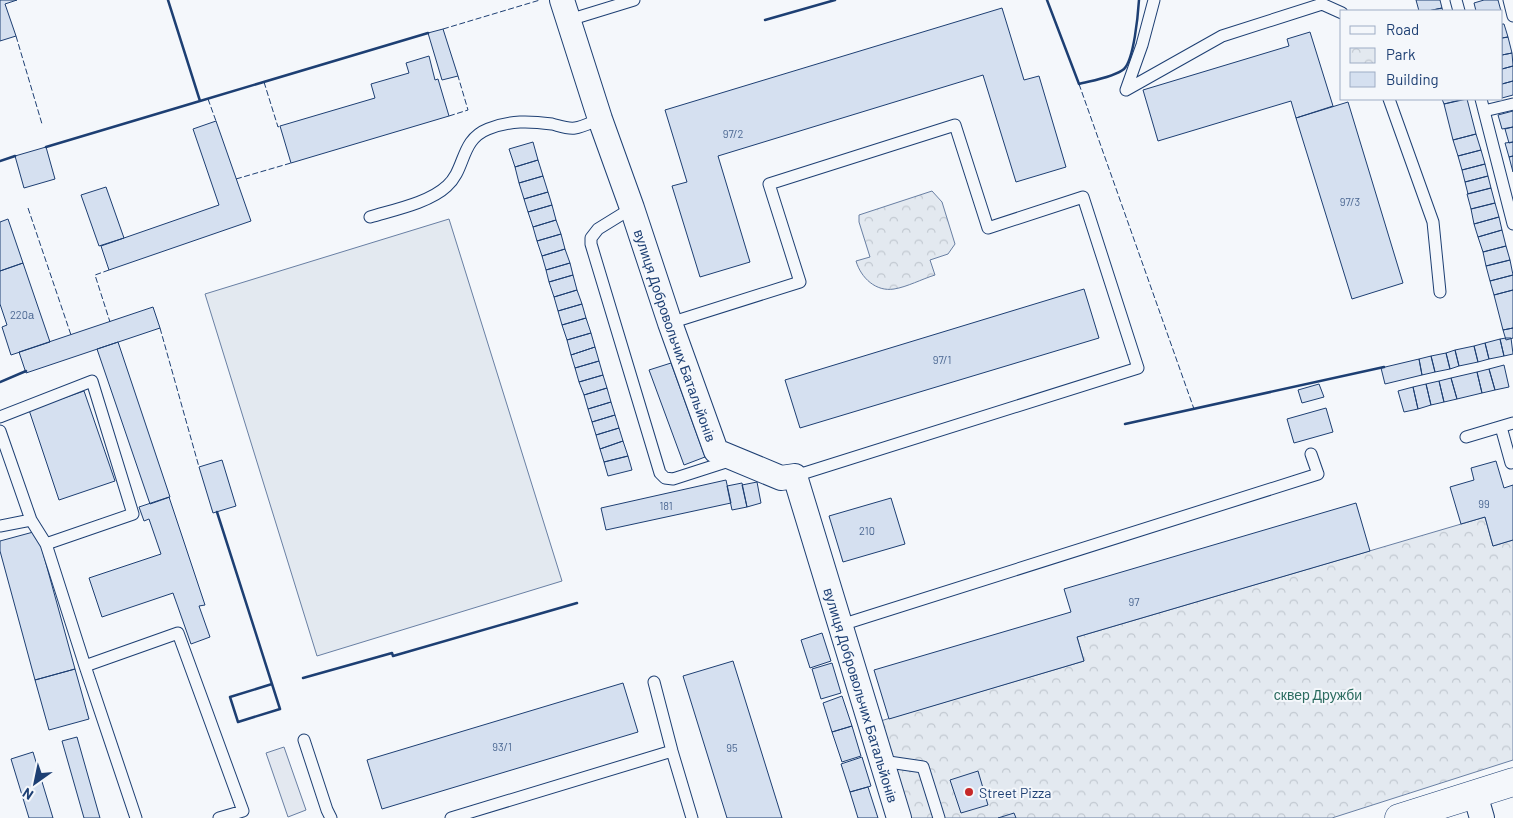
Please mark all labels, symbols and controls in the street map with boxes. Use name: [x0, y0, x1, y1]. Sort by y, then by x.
legend: [1340, 10, 1503, 100]
text: Road: [1386, 20, 1419, 38]
text: Park: [1386, 45, 1416, 63]
text: Building: [1386, 70, 1439, 88]
house number: 97/2: [723, 127, 743, 140]
house number: 97/3: [1340, 195, 1360, 208]
street label: вулиця Добровольчих Батальйонів: [631, 227, 720, 444]
house number: 220а: [10, 308, 35, 321]
house number: 97/1: [933, 353, 951, 366]
house number: 99: [1478, 497, 1490, 510]
house number: 181: [659, 499, 673, 512]
house number: 210: [859, 524, 875, 537]
street label: вулиця Добровольчих Батальйонів: [821, 585, 902, 804]
house number: 97: [1129, 595, 1139, 608]
park label: сквер Дружби: [1274, 686, 1362, 703]
house number: 93/1: [492, 740, 512, 753]
house number: 95: [726, 741, 738, 754]
north arrow: [10, 758, 60, 808]
place label: Street Pizza: [979, 784, 1052, 801]
text: N: [19, 785, 36, 804]
marker: Street Pizza: [963, 786, 975, 798]

